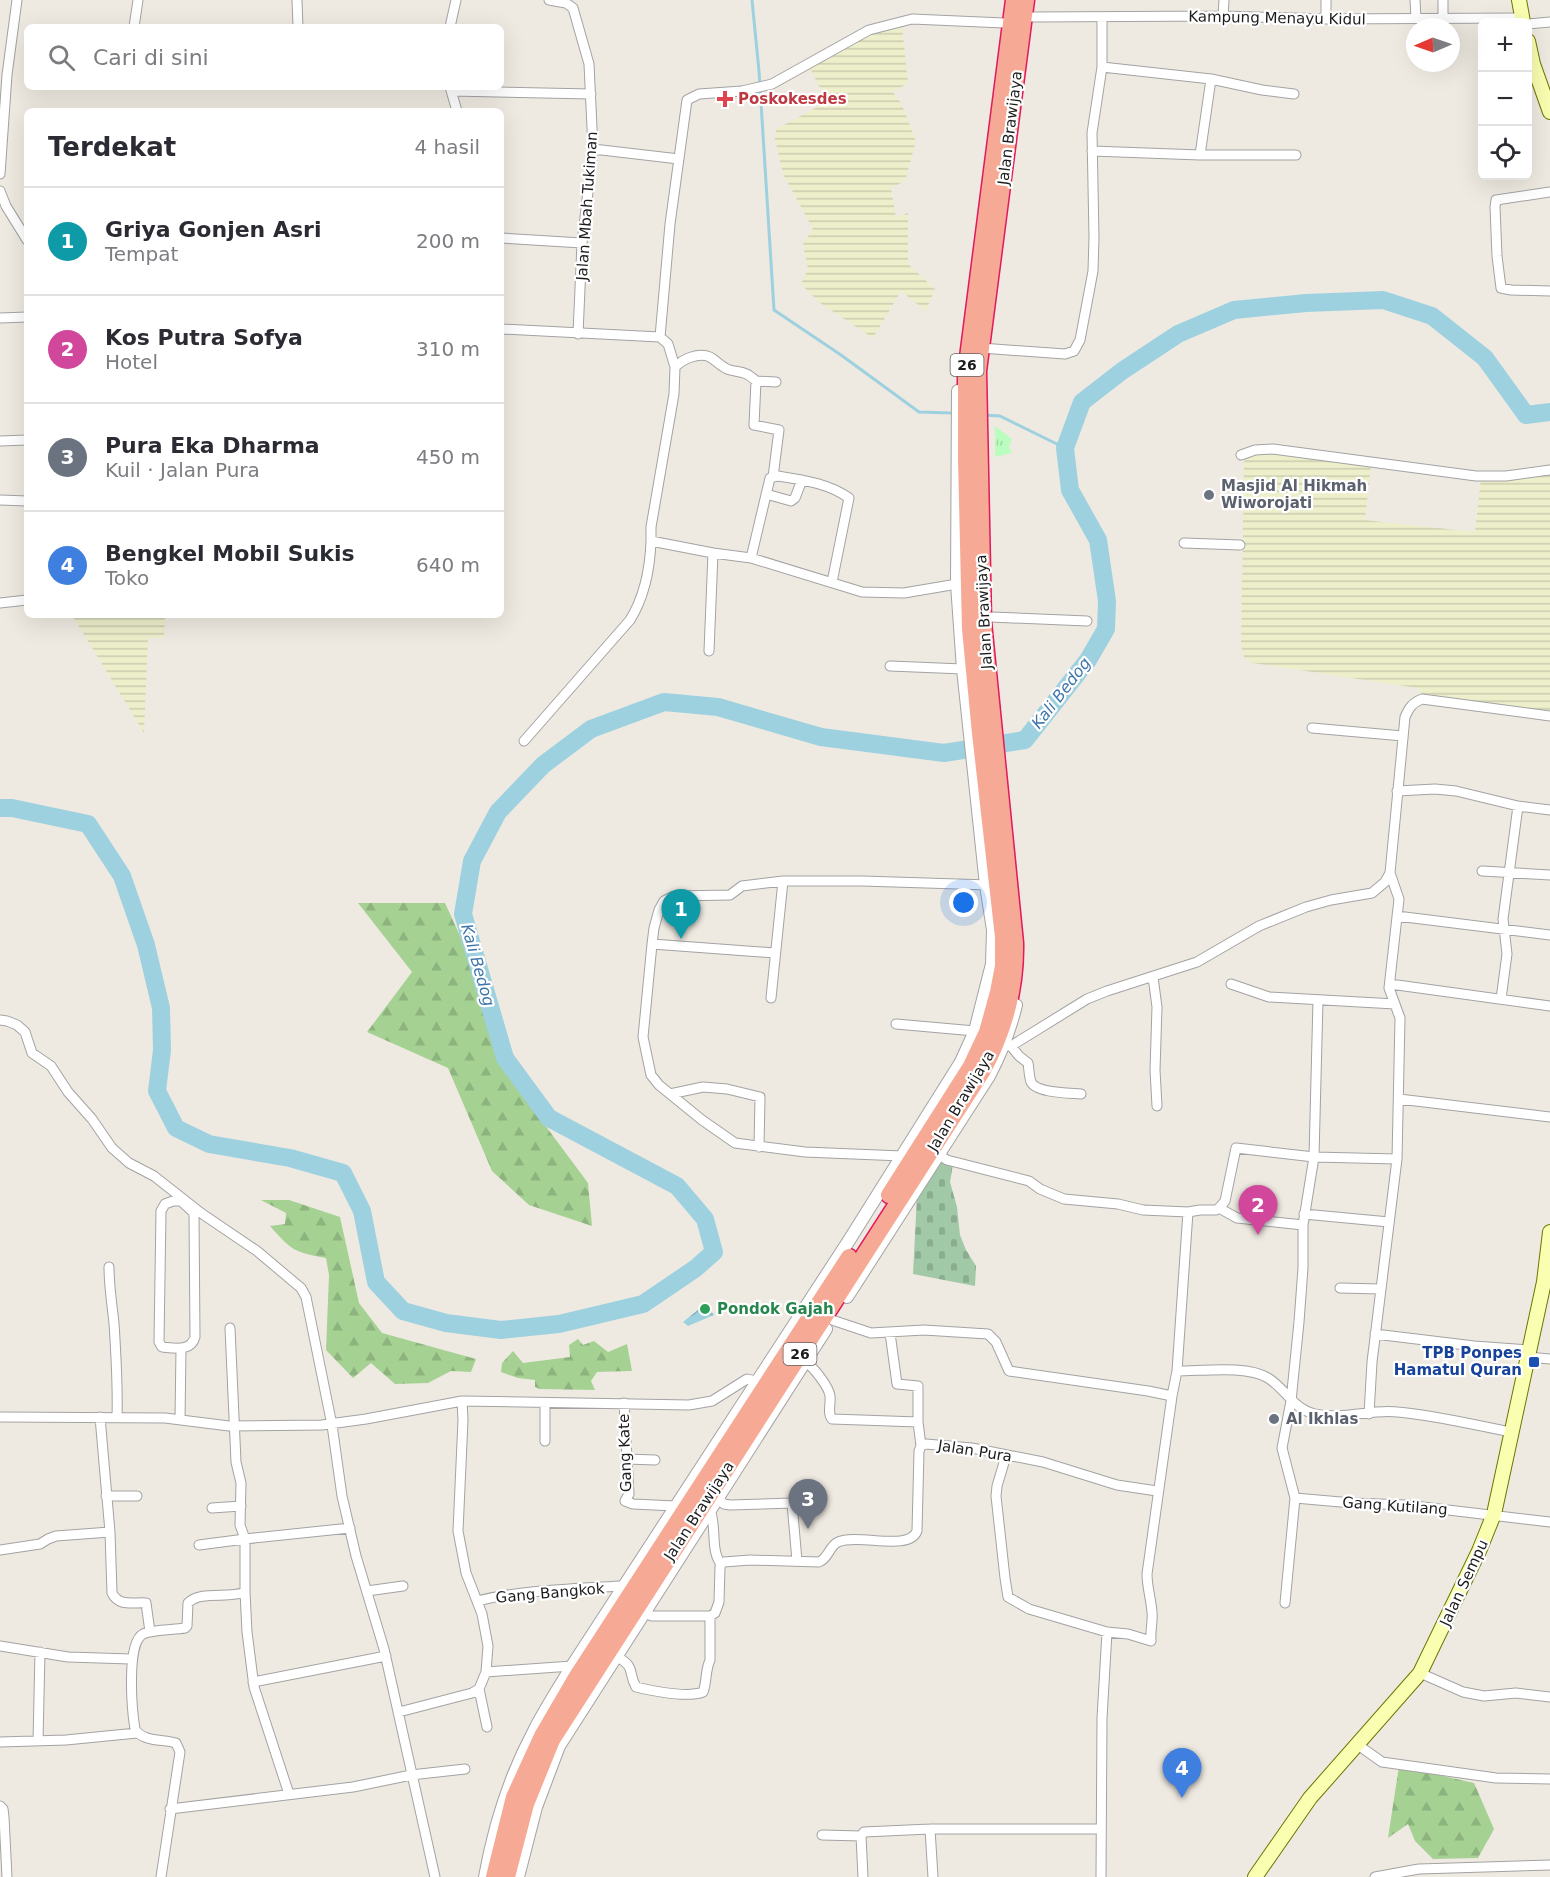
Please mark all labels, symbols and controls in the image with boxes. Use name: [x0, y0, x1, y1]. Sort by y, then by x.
street label: Kampung Menayu Kidul: [1188, 7, 1366, 29]
north arrow: [1406, 18, 1460, 72]
map controls: [1478, 18, 1532, 180]
button: +: [1478, 18, 1532, 72]
search box: [24, 24, 504, 90]
icon: search: [45, 41, 78, 74]
text: Cari di sini: [93, 45, 209, 70]
street label: Jalan Brawijaya: [994, 70, 1026, 187]
button: −: [1478, 72, 1532, 126]
marker: Poskokesdes: [716, 90, 734, 108]
place label: Poskokesdes: [738, 90, 847, 108]
button: locate: [1478, 126, 1532, 180]
street label: Jalan Mbah Tukiman: [573, 131, 601, 282]
text: Terdekat: [48, 132, 176, 162]
text: 4 hasil: [414, 135, 480, 159]
text: Griya Gonjen Asri: [105, 217, 321, 242]
text: 1: [61, 229, 74, 253]
text: 200 m: [416, 229, 480, 253]
text: Tempat: [105, 242, 178, 266]
text: Kos Putra Sofya: [105, 325, 303, 350]
text: 2: [61, 337, 74, 361]
text: 310 m: [416, 337, 480, 361]
text: Hotel: [105, 350, 158, 374]
road number: 26: [950, 354, 984, 376]
text: Pura Eka Dharma: [105, 433, 320, 458]
text: 3: [61, 445, 74, 469]
text: 450 m: [416, 445, 480, 469]
text: Kuil · Jalan Pura: [105, 458, 260, 482]
place label: Masjid Al Hikmah Wiworojati: [1221, 477, 1367, 512]
marker: Masjid Al Hikmah Wiworojati: [1202, 488, 1216, 502]
text: Bengkel Mobil Sukis: [105, 541, 355, 566]
text: 4: [61, 553, 74, 577]
text: 640 m: [416, 553, 480, 577]
street label: Jalan Brawijaya: [972, 554, 996, 671]
text: Toko: [105, 566, 149, 590]
water label: Kali Bedog: [1027, 654, 1095, 732]
your location: [949, 888, 978, 917]
pin: 1: [662, 890, 700, 939]
water label: Kali Bedog: [457, 922, 499, 1008]
street label: Jalan Brawijaya: [923, 1047, 998, 1156]
pin: 2: [1238, 1186, 1278, 1235]
place label: Pondok Gajah: [717, 1300, 834, 1318]
marker: Pondok Gajah: [698, 1302, 712, 1316]
road number: 26: [784, 1343, 816, 1365]
place label: TPB Ponpes Hamatul Quran: [1394, 1344, 1522, 1379]
marker: TPB Ponpes Hamatul Quran: [1527, 1355, 1541, 1369]
place label: Al Ikhlas: [1286, 1410, 1358, 1428]
marker: Al Ikhlas: [1267, 1412, 1281, 1426]
street label: Gang Kate: [615, 1413, 635, 1493]
street label: Jalan Pura: [936, 1436, 1013, 1466]
street label: Jalan Brawijaya: [660, 1458, 738, 1565]
pin: 3: [788, 1480, 828, 1529]
street label: Gang Kutilang: [1342, 1493, 1448, 1519]
street label: Jalan Sempu: [1436, 1537, 1492, 1630]
street label: Gang Bangkok: [495, 1579, 605, 1607]
pin: 4: [1162, 1748, 1202, 1798]

